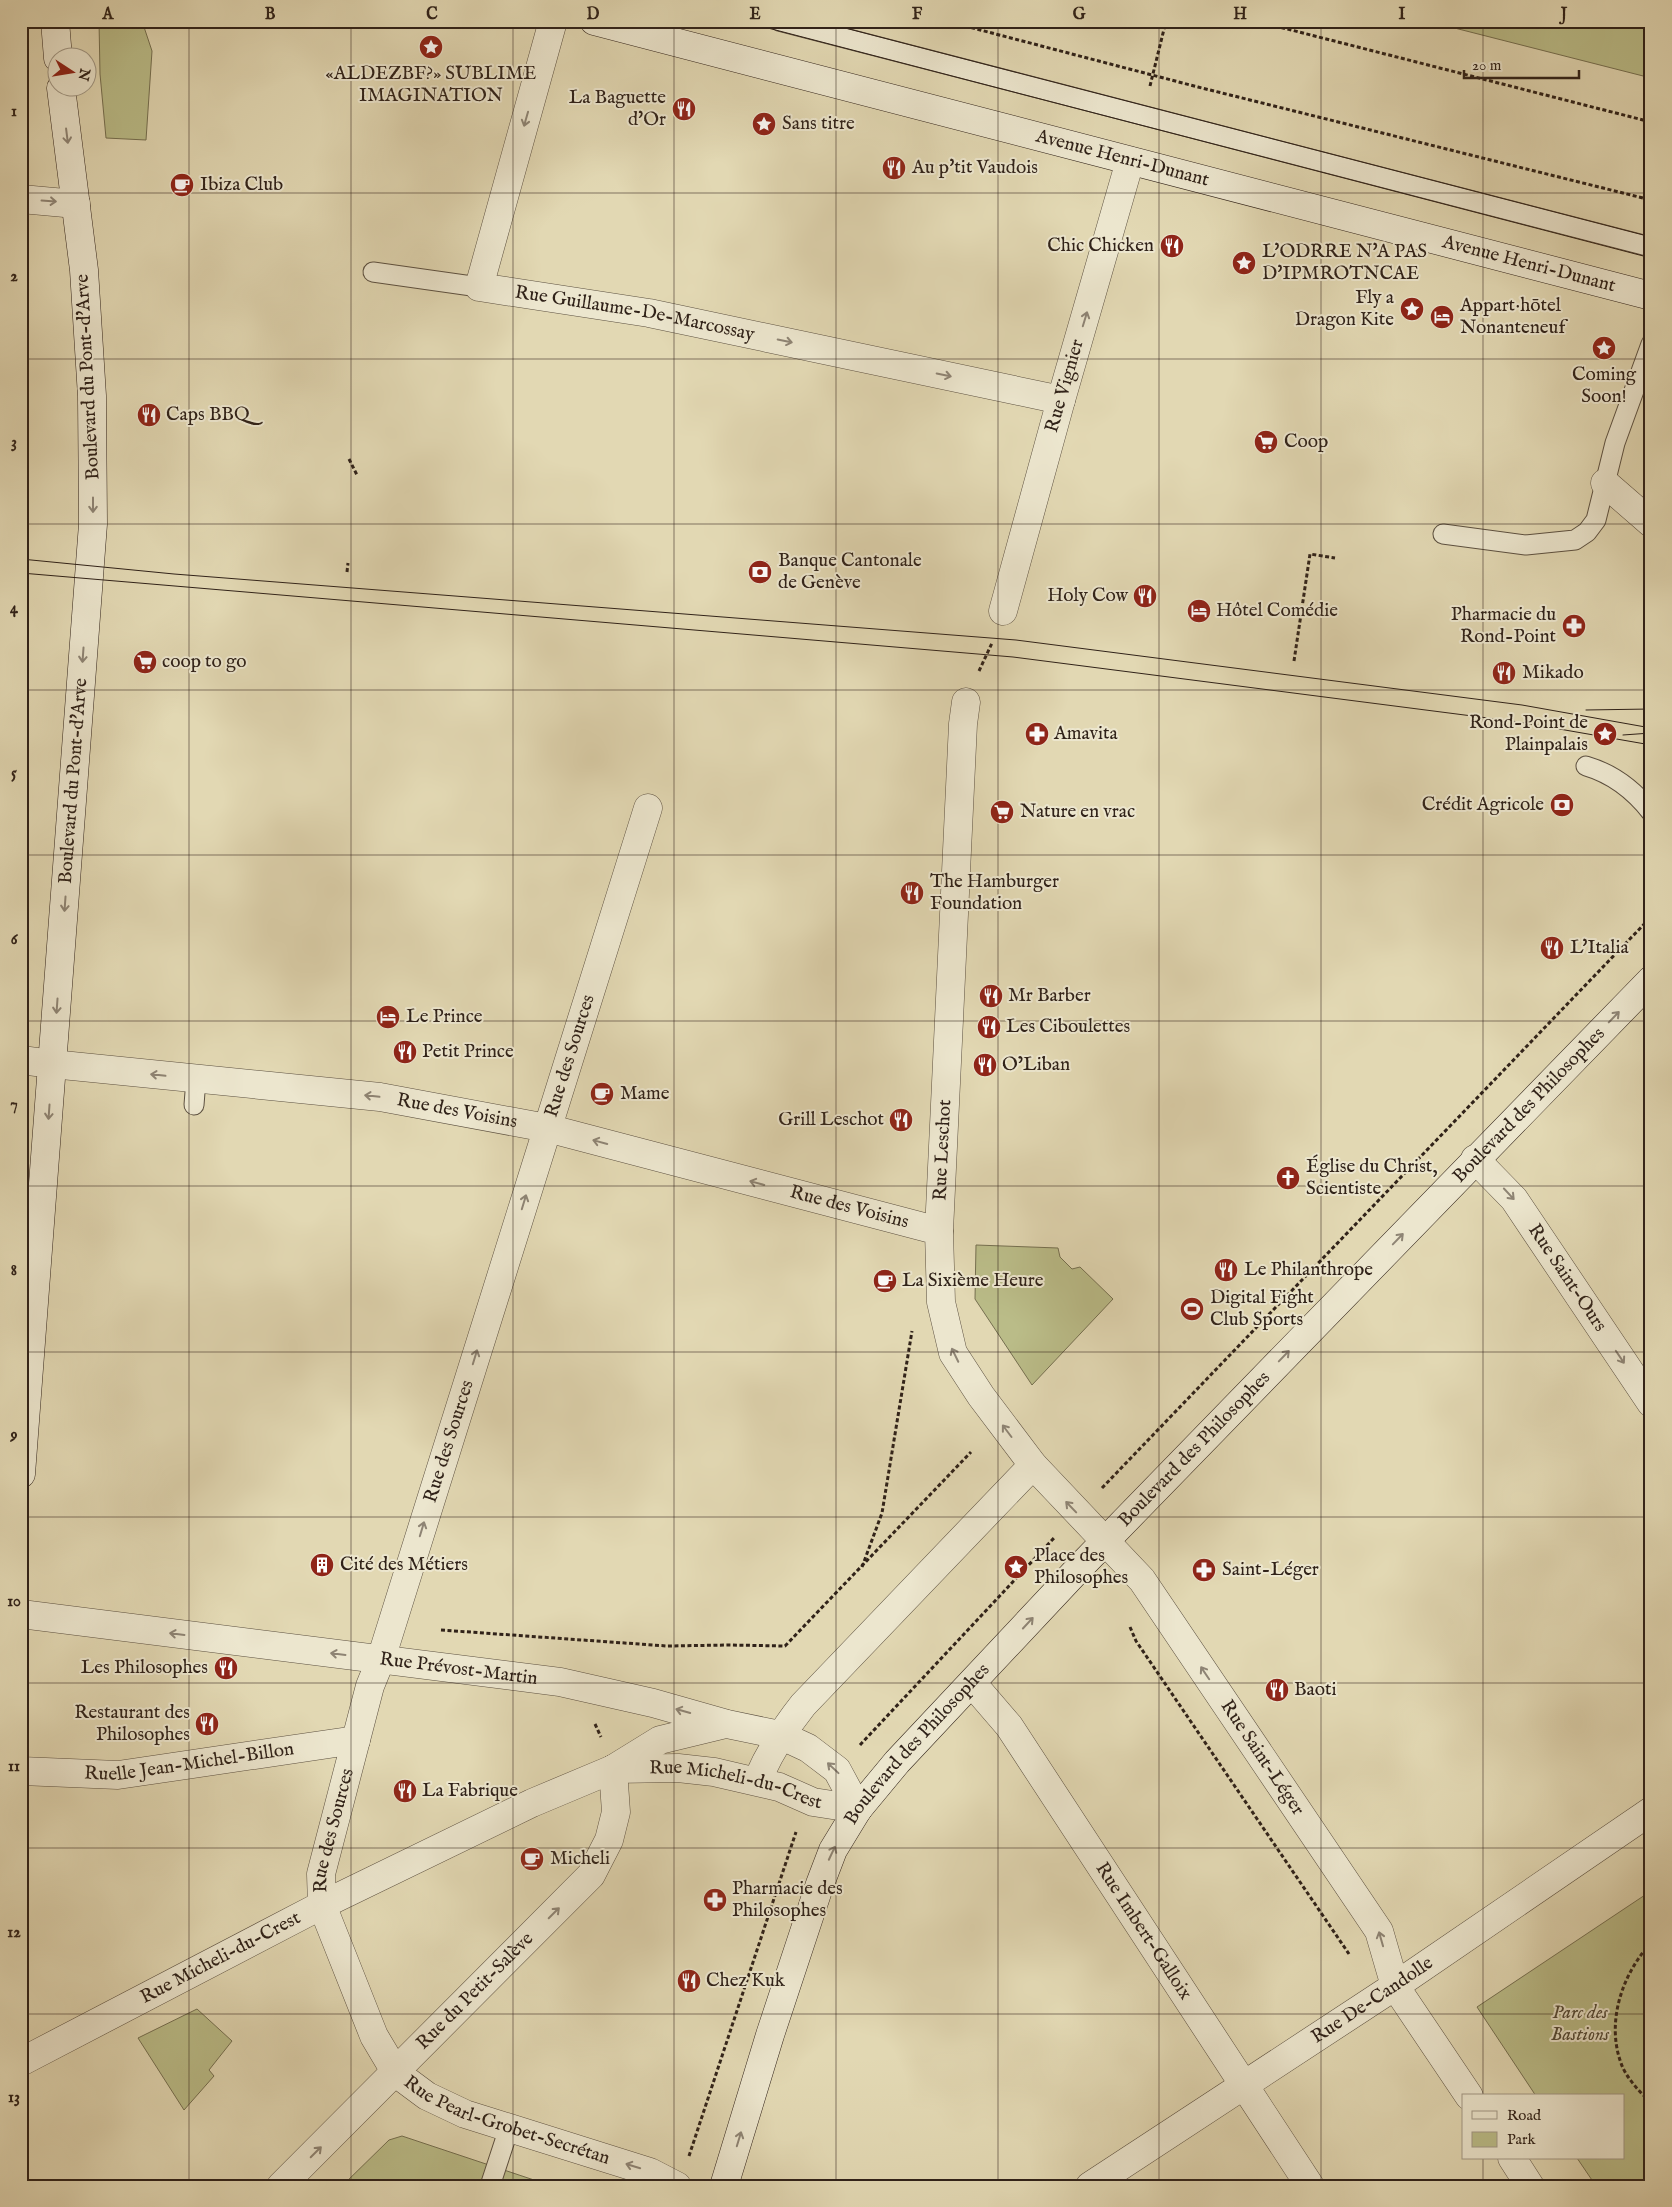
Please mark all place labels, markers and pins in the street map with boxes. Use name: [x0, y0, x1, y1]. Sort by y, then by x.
place icon: «ALDEZBF?» SUBLIME IMAGINATION: [418, 34, 444, 60]
place label: «ALDEZBF?» SUBLIME IMAGINATION: [326, 62, 536, 108]
place label: La Baguette d'Or: [569, 86, 666, 132]
restaurant icon: La Baguette d'Or: [671, 96, 697, 122]
place icon: Sans titre: [751, 111, 777, 137]
place label: Sans titre: [782, 112, 855, 136]
restaurant icon: Au p'tit Vaudois: [881, 155, 907, 181]
place label: Au p'tit Vaudois: [911, 156, 1038, 180]
cafe icon: Ibiza Club: [169, 172, 195, 198]
place label: Ibiza Club: [200, 173, 283, 197]
restaurant icon: Chic Chicken: [1159, 233, 1185, 259]
place label: Chic Chicken: [1047, 234, 1154, 258]
place label: L'ODRRE N'A PAS D'IPMROTNCAE: [1262, 240, 1427, 286]
place icon: L'ODRRE N'A PAS D'IPMROTNCAE: [1231, 250, 1257, 276]
place label: Fly a Dragon Kite: [1295, 286, 1395, 332]
place label: Appart‧hōtel Nonanteneuf: [1459, 294, 1568, 340]
place icon: Fly a Dragon Kite: [1399, 296, 1425, 322]
hotel icon: Appart‧hōtel Nonanteneuf: [1429, 304, 1455, 330]
place icon: Coming Soon!: [1591, 335, 1617, 361]
place label: Coming Soon!: [1572, 363, 1637, 409]
restaurant icon: Caps BBQ: [136, 402, 162, 428]
place label: Caps BBQ: [166, 403, 263, 427]
supermarket icon: Coop: [1253, 429, 1279, 455]
place label: Coop: [1284, 430, 1328, 454]
place label: Banque Cantonale de Genève: [778, 549, 922, 595]
bank icon: Banque Cantonale de Genève: [747, 559, 773, 585]
restaurant icon: Holy Cow: [1132, 583, 1158, 609]
place label: Holy Cow: [1047, 584, 1129, 608]
hotel icon: Hôtel Comédie: [1186, 598, 1212, 624]
place label: Hôtel Comédie: [1216, 599, 1338, 623]
place label: Pharmacie du Rond-Point: [1451, 603, 1556, 649]
pharmacy icon: Pharmacie du Rond-Point: [1561, 613, 1587, 639]
supermarket icon: coop to go: [132, 649, 158, 675]
place label: coop to go: [162, 650, 246, 674]
restaurant icon: Mikado: [1491, 660, 1517, 686]
place label: Mikado: [1522, 661, 1584, 685]
place label: Rond-Point de Plainpalais: [1469, 711, 1588, 757]
pharmacy icon: Amavita: [1024, 721, 1050, 747]
place icon: Rond-Point de Plainpalais: [1592, 721, 1618, 747]
place label: Amavita: [1053, 722, 1118, 746]
bank icon: Crédit Agricole: [1549, 792, 1575, 818]
place label: Crédit Agricole: [1422, 793, 1544, 817]
supermarket icon: Nature en vrac: [989, 799, 1015, 825]
place label: Nature en vrac: [1020, 800, 1135, 824]
place label: The Hamburger Foundation: [930, 870, 1059, 916]
restaurant icon: The Hamburger Foundation: [899, 880, 925, 906]
restaurant icon: L'Italia: [1539, 935, 1565, 961]
place label: L'Italia: [1570, 936, 1630, 960]
restaurant icon: Mr Barber: [978, 983, 1004, 1009]
place label: Mr Barber: [1008, 984, 1091, 1008]
hotel icon: Le Prince: [375, 1004, 401, 1030]
place label: Le Prince: [406, 1005, 483, 1029]
restaurant icon: Les Ciboulettes: [976, 1014, 1002, 1040]
place label: Les Ciboulettes: [1006, 1015, 1130, 1039]
restaurant icon: Petit Prince: [392, 1039, 418, 1065]
place label: Petit Prince: [422, 1040, 514, 1064]
restaurant icon: O’Liban: [972, 1052, 998, 1078]
place label: O’Liban: [1002, 1053, 1070, 1077]
cafe icon: Mame: [589, 1081, 615, 1107]
place label: Mame: [620, 1082, 670, 1106]
restaurant icon: Grill Leschot: [888, 1107, 914, 1133]
place label: Grill Leschot: [778, 1108, 884, 1132]
place label: Église du Christ, Scientiste: [1306, 1154, 1437, 1201]
church icon: Église du Christ, Scientiste: [1275, 1165, 1301, 1191]
restaurant icon: Le Philanthrope: [1213, 1257, 1239, 1283]
place label: Le Philanthrope: [1244, 1258, 1373, 1282]
cafe icon: La Sixième Heure: [872, 1268, 898, 1294]
place label: La Sixième Heure: [902, 1269, 1044, 1293]
place label: Digital Fight Club Sports: [1210, 1286, 1314, 1332]
sports icon: Digital Fight Club Sports: [1179, 1296, 1205, 1322]
place label: Place des Philosophes: [1034, 1544, 1128, 1590]
building icon: Cité des Métiers: [309, 1552, 335, 1578]
place label: Cité des Métiers: [340, 1553, 468, 1577]
place icon: Place des Philosophes: [1003, 1554, 1029, 1580]
pharmacy icon: Saint-Léger: [1191, 1557, 1217, 1583]
place label: Saint-Léger: [1222, 1558, 1319, 1582]
restaurant icon: Les Philosophes: [213, 1655, 239, 1681]
place label: Les Philosophes: [81, 1656, 208, 1680]
restaurant icon: Baoti: [1264, 1677, 1290, 1703]
place label: Baoti: [1294, 1678, 1337, 1702]
place label: Restaurant des Philosophes: [74, 1701, 190, 1747]
restaurant icon: Restaurant des Philosophes: [194, 1711, 220, 1737]
restaurant icon: La Fabrique: [392, 1778, 418, 1804]
place label: La Fabrique: [422, 1779, 518, 1803]
cafe icon: Micheli: [519, 1846, 545, 1872]
place label: Micheli: [550, 1847, 610, 1871]
place label: Pharmacie des Philosophes: [732, 1877, 843, 1923]
pharmacy icon: Pharmacie des Philosophes: [702, 1887, 728, 1913]
restaurant icon: Chez Kuk: [676, 1968, 702, 1994]
place label: Chez Kuk: [706, 1969, 786, 1993]

